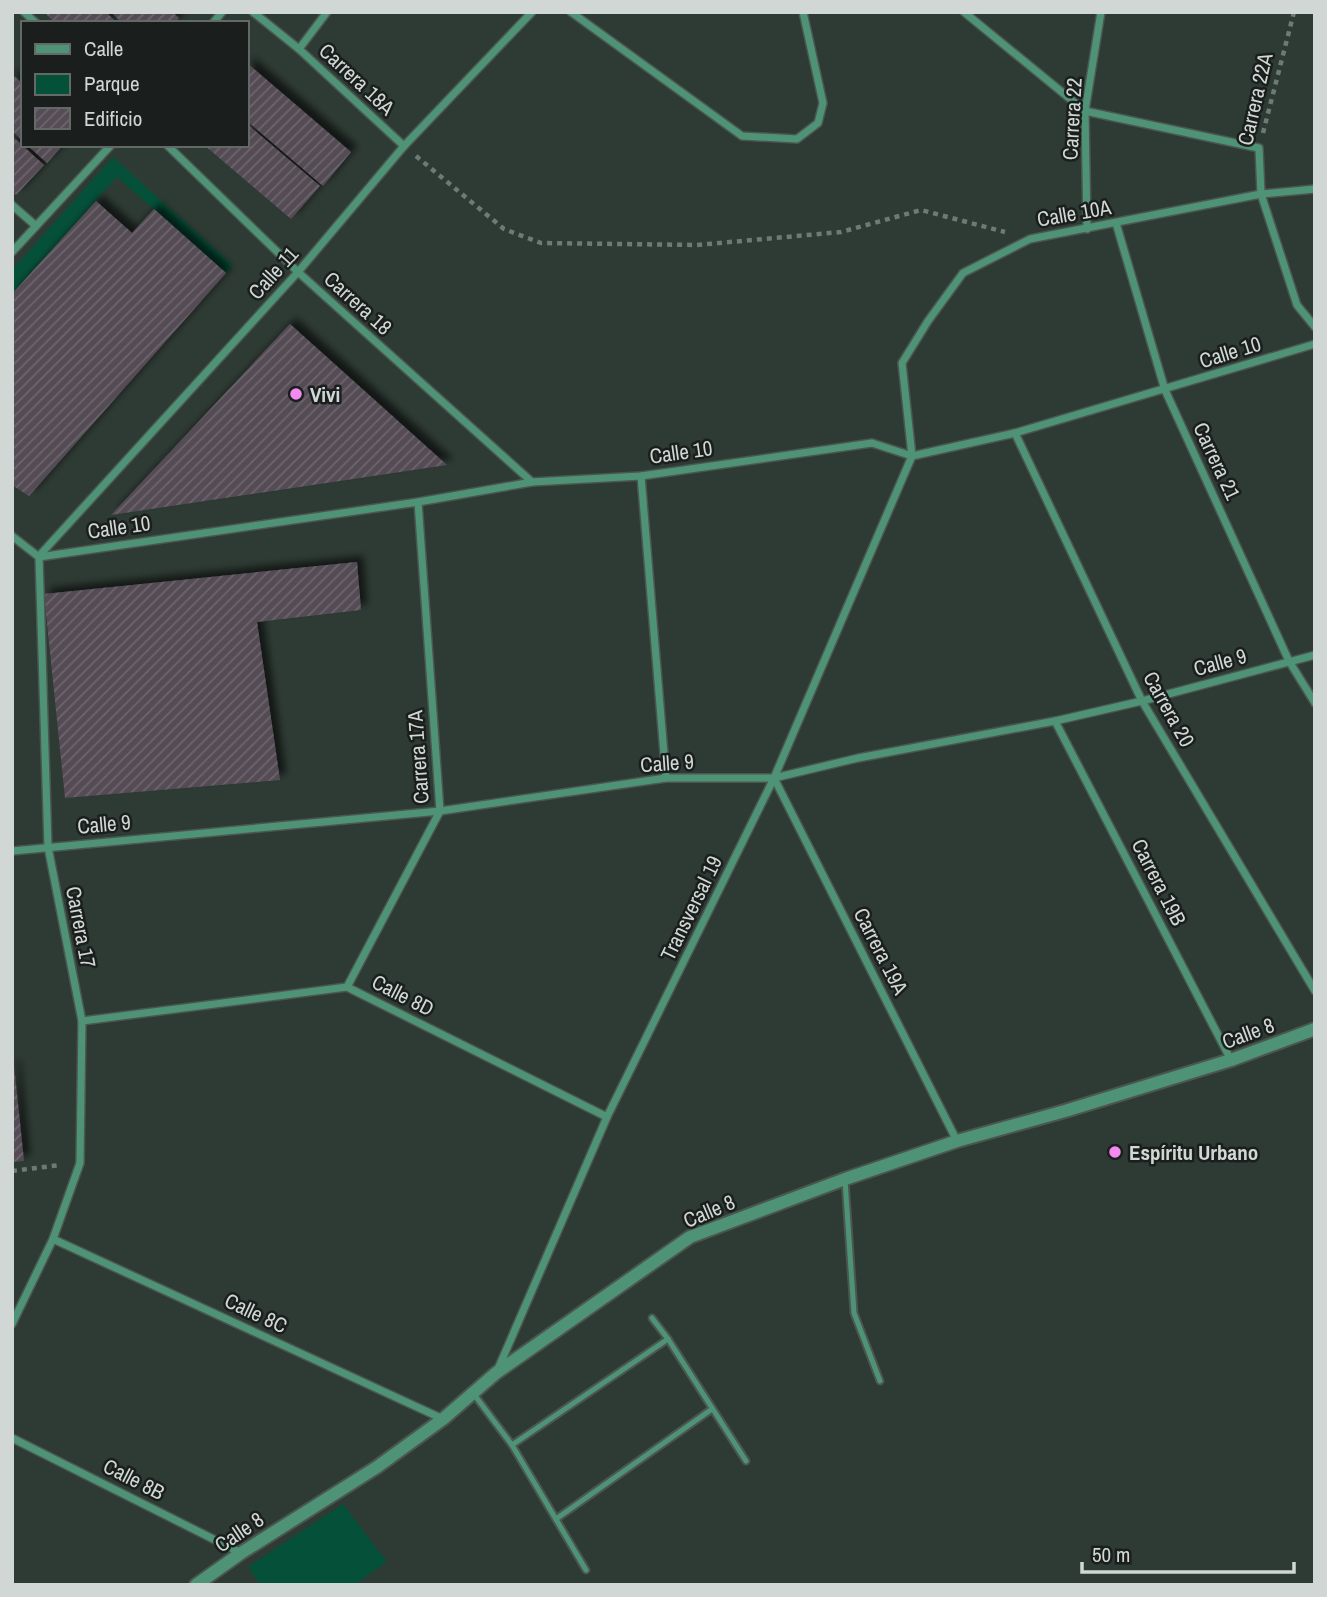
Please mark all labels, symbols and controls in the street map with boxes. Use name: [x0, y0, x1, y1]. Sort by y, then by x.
legend: [21, 21, 248, 147]
text: Calle: [84, 34, 123, 63]
street label: Carrera 18A: [313, 36, 402, 122]
street label: Carrera 22A: [1230, 50, 1280, 148]
text: Parque: [84, 69, 140, 98]
street label: Carrera 22: [1055, 77, 1089, 161]
text: Edificio: [84, 104, 142, 133]
street label: Calle 10A: [1035, 192, 1114, 234]
street label: Calle 11: [242, 240, 305, 306]
street label: Carrera 18: [318, 265, 398, 341]
street label: Calle 10: [1196, 329, 1264, 375]
place label: Vivi: [310, 380, 340, 409]
marker: Vivi: [288, 386, 304, 402]
street label: Carrera 21: [1186, 418, 1248, 505]
street label: Calle 10: [648, 433, 714, 471]
street label: Calle 10: [86, 508, 152, 546]
street label: Calle 9: [1190, 641, 1250, 683]
street label: Carrera 20: [1136, 666, 1202, 752]
street label: Carrera 17A: [400, 709, 436, 805]
street label: Calle 9: [639, 747, 695, 779]
street label: Calle 9: [76, 807, 132, 841]
street label: Carrera 19B: [1125, 834, 1193, 930]
street label: Transversal 19: [653, 851, 729, 965]
street label: Carrera 17: [59, 884, 103, 970]
street label: Carrera 19A: [847, 903, 915, 1000]
street label: Calle 8D: [367, 967, 439, 1023]
street label: Calle 8: [1218, 1010, 1278, 1056]
place label: Espíritu Urbano: [1129, 1138, 1258, 1167]
marker: Espíritu Urbano: [1107, 1144, 1123, 1160]
street label: Calle 8: [679, 1187, 739, 1235]
street label: Calle 8C: [220, 1286, 292, 1340]
street label: Calle 8B: [98, 1451, 170, 1507]
street label: Calle 8: [209, 1505, 269, 1559]
scale bar: [1082, 1530, 1294, 1574]
text: 50 m: [1092, 1540, 1130, 1569]

